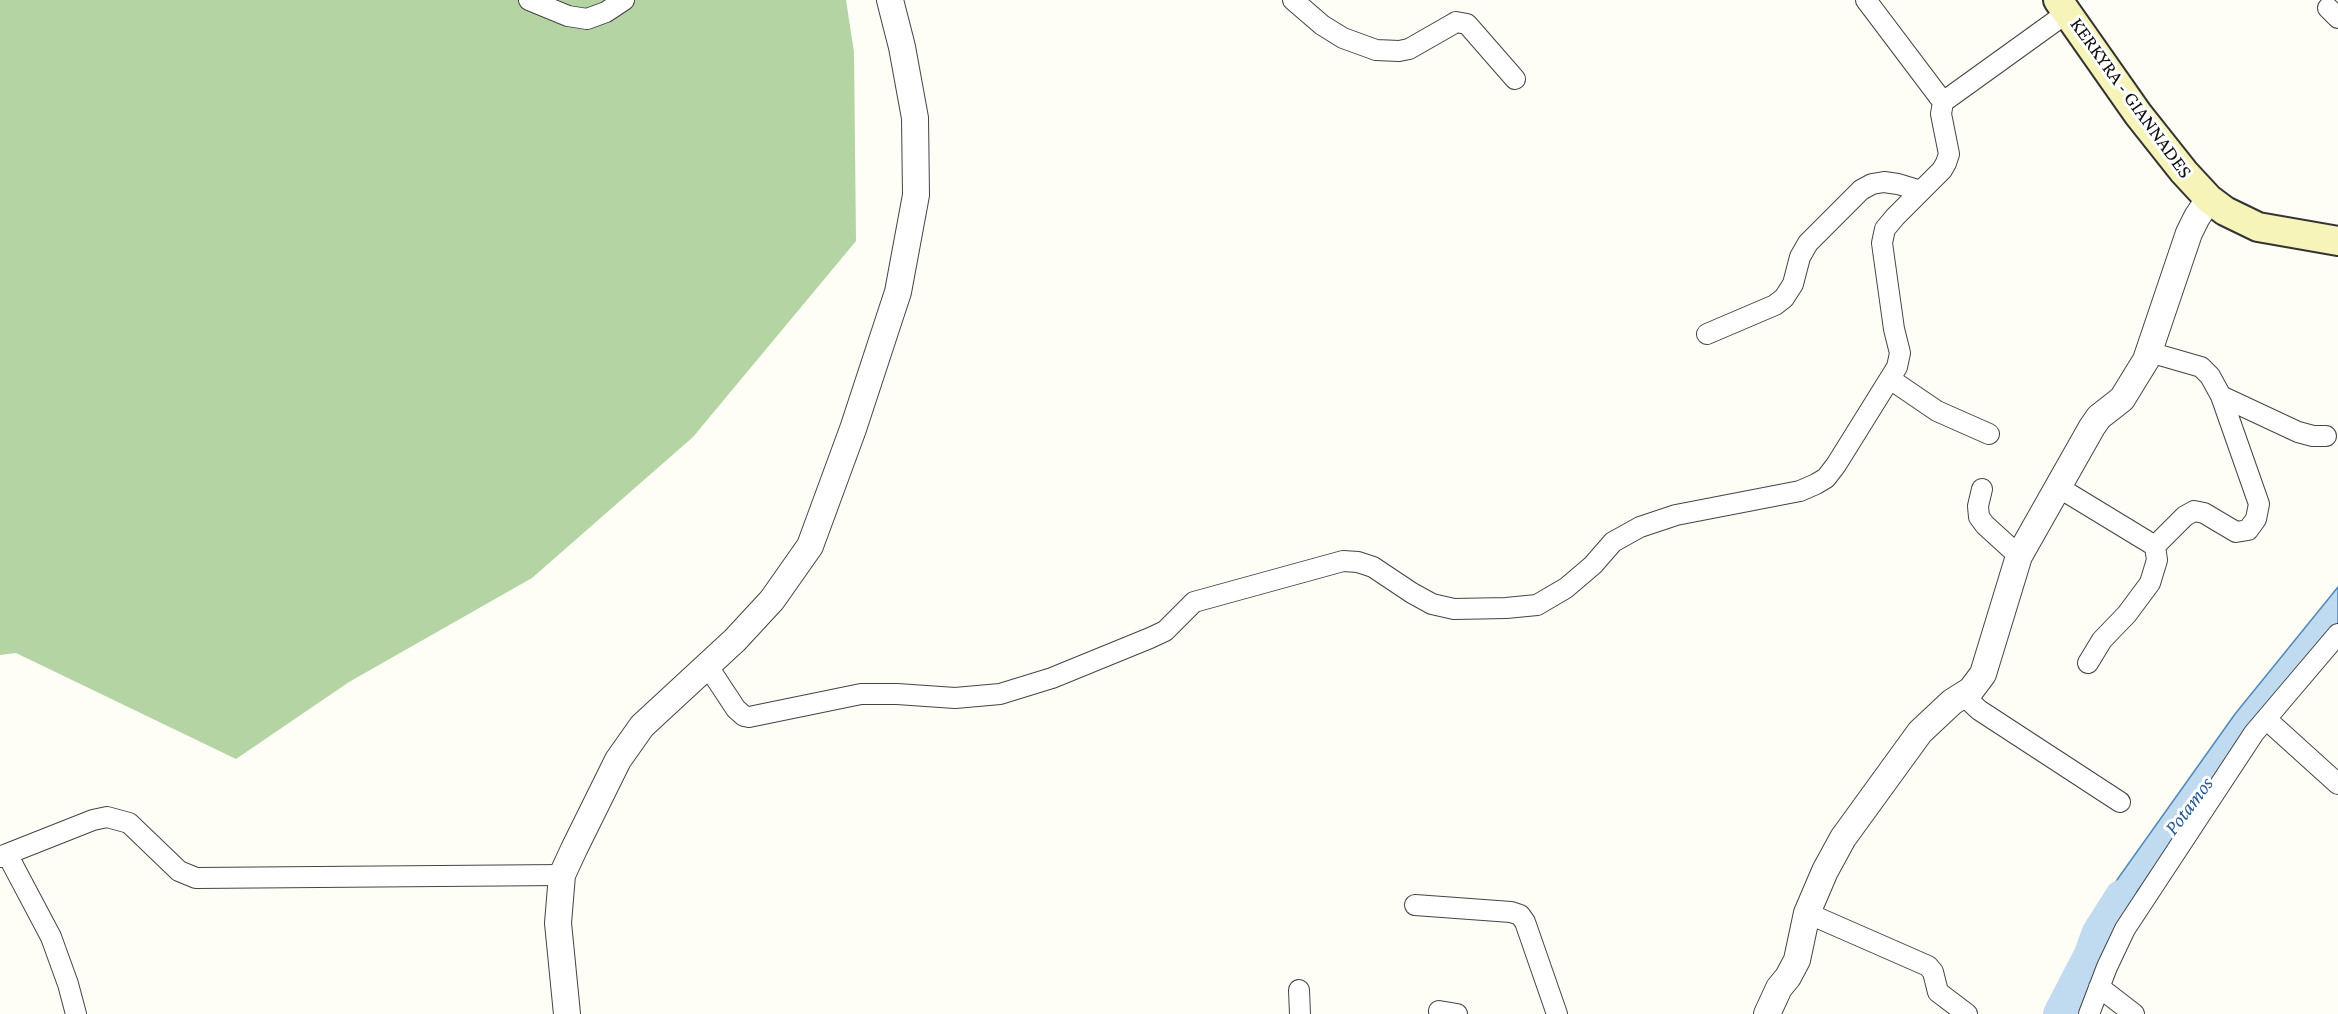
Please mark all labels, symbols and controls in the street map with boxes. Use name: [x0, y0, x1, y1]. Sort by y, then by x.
street label: KERKYRA - GIANNADES: [2065, 13, 2197, 183]
water label: Potamos: [2159, 772, 2219, 840]

